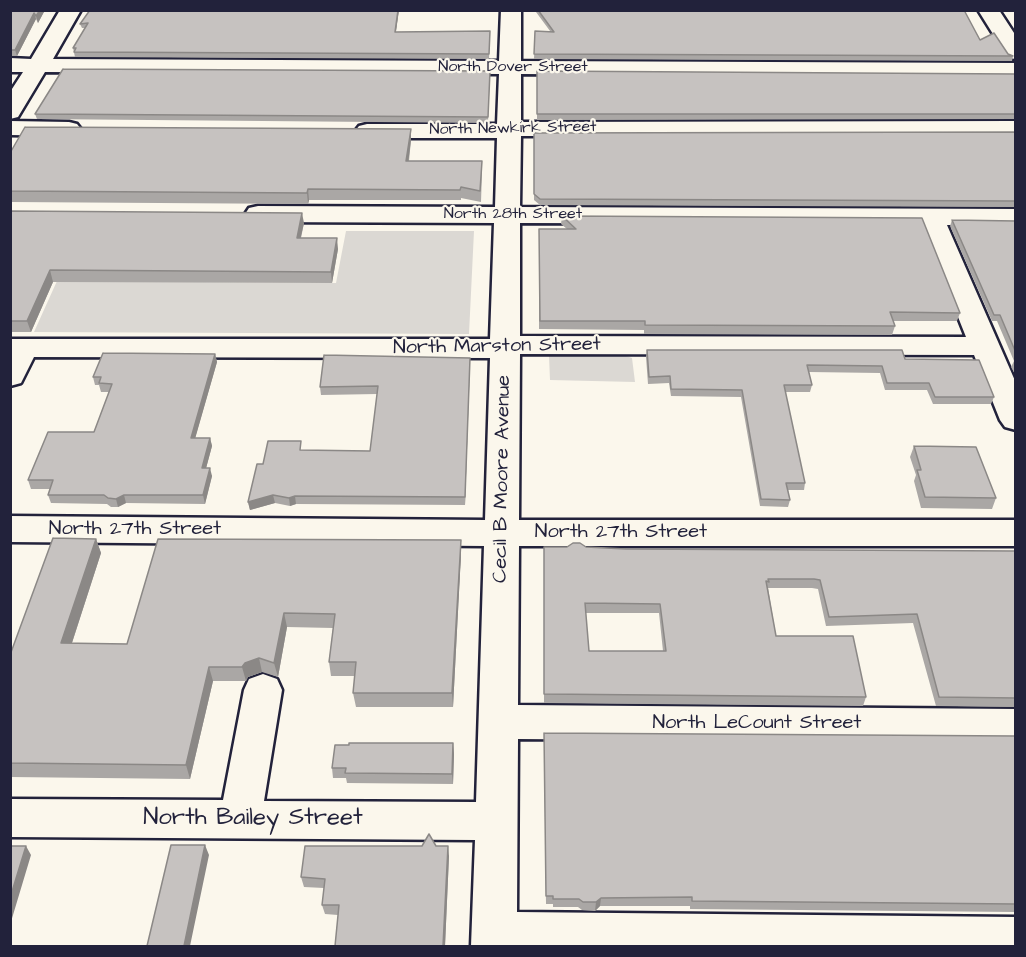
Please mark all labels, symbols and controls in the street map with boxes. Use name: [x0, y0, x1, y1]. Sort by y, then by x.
street label: North Dover Street: [438, 58, 588, 78]
street label: North Newkirk Street: [429, 118, 597, 140]
street label: North 28th Street: [444, 205, 582, 225]
street label: North Marston Street: [393, 333, 601, 361]
street label: Cecil B Moore Avenue: [489, 375, 517, 583]
street label: North 27th Street: [49, 518, 221, 542]
street label: North 27th Street: [535, 521, 707, 545]
street label: North LeCount Street: [653, 712, 861, 736]
street label: North Bailey Street: [143, 805, 363, 833]

